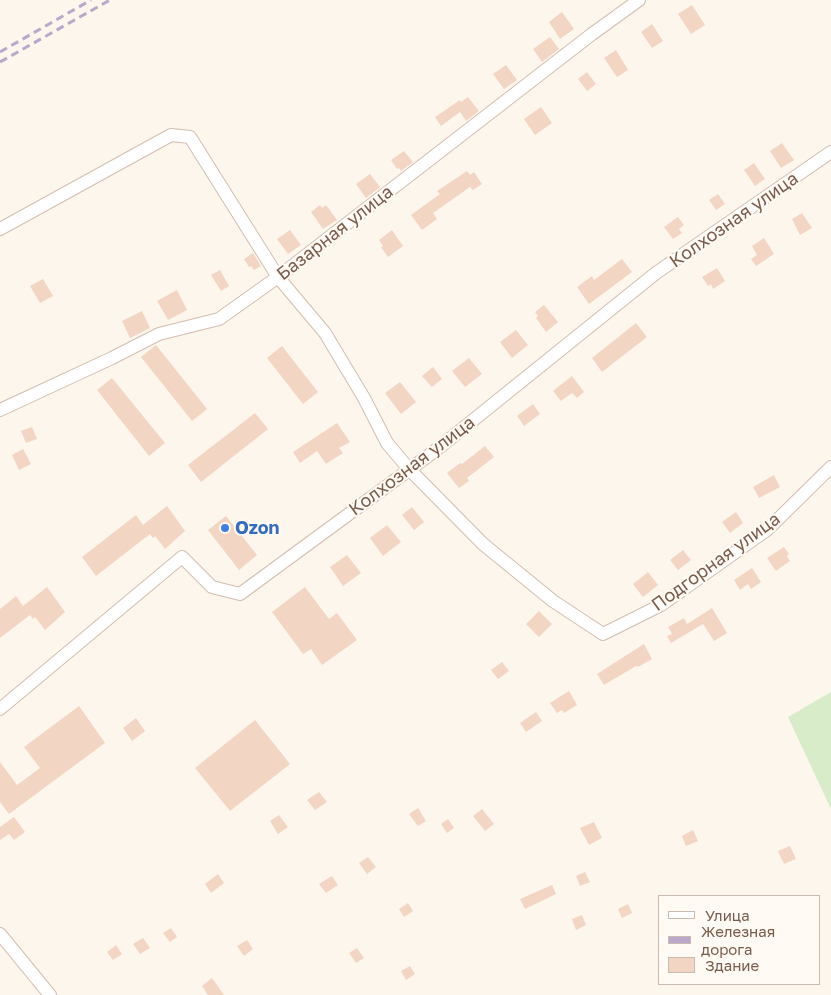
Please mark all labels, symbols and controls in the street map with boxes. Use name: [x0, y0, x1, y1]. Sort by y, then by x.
street label: Колхозная улица: [666, 168, 802, 272]
street label: Базарная улица: [273, 181, 397, 285]
street label: Колхозная улица: [345, 412, 479, 520]
street label: Подгорная улица: [648, 508, 784, 616]
place label: Ozon: [235, 517, 279, 539]
marker: Ozon: [219, 522, 231, 534]
legend: [658, 895, 821, 985]
text: Улица: [705, 906, 750, 924]
text: Железная дорога: [701, 922, 775, 958]
text: Здание: [705, 956, 759, 974]

